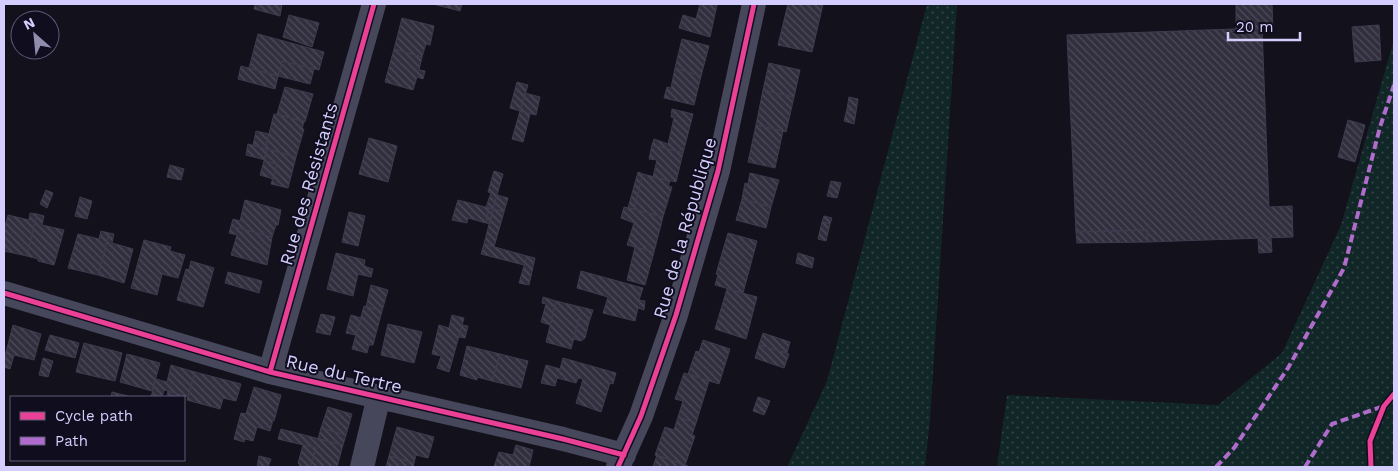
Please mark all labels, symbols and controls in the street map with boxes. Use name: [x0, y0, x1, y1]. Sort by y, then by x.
north arrow: [10, 10, 60, 60]
scale bar: [1228, 10, 1300, 42]
text: N: [21, 14, 37, 33]
text: 20 m: [1236, 18, 1274, 36]
street label: Rue des Résistants: [275, 100, 342, 268]
street label: Rue de la République: [649, 135, 720, 321]
street label: Rue du Tertre: [284, 350, 404, 397]
legend: [10, 396, 185, 461]
text: Cycle path: [55, 407, 133, 425]
text: Path: [55, 432, 88, 450]

